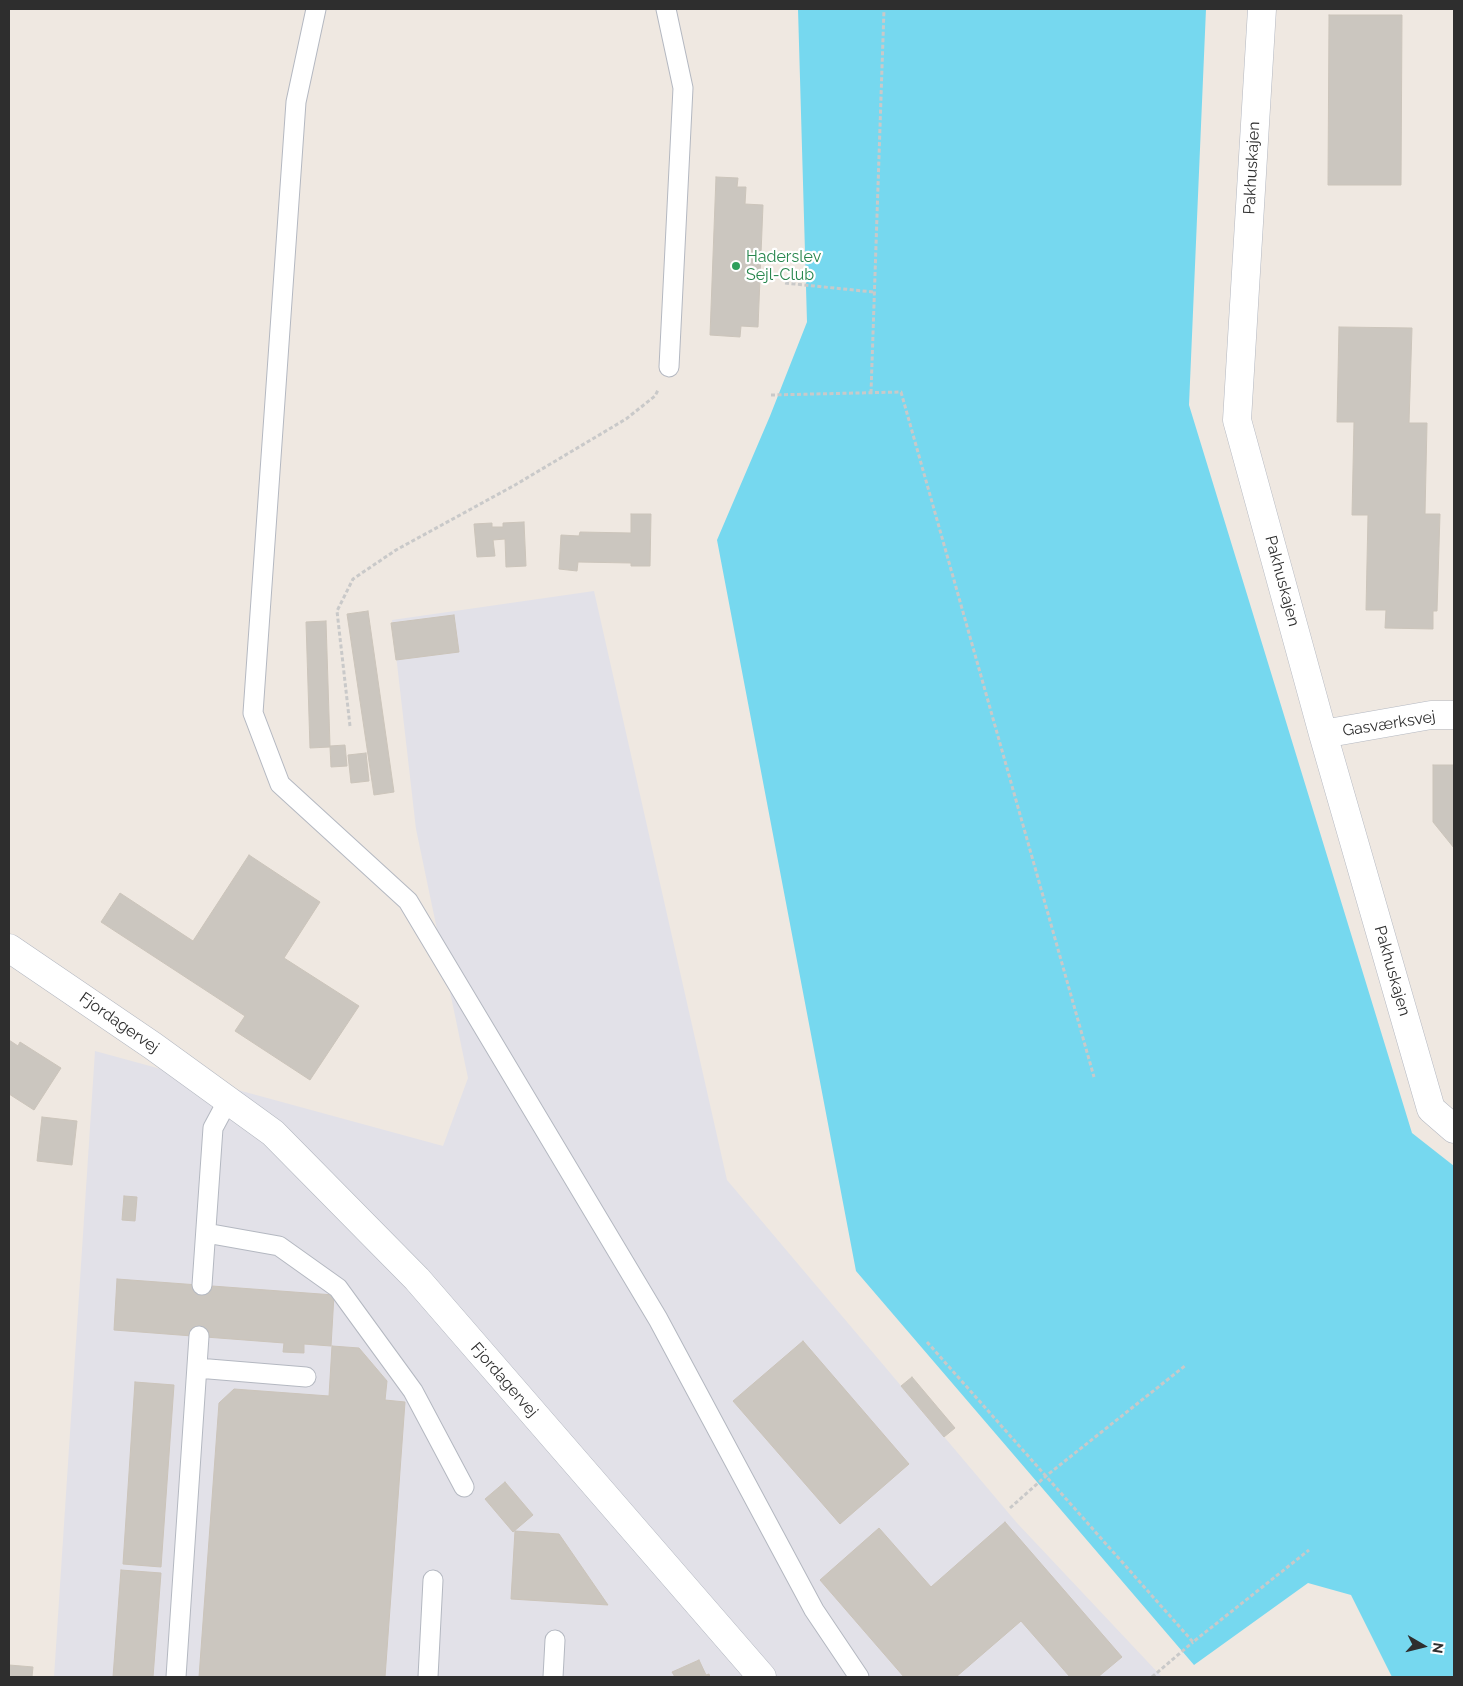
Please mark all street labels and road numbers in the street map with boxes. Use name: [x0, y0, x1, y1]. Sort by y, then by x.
street label: Pakhuskajen: [1240, 121, 1264, 215]
street label: Pakhuskajen: [1261, 534, 1303, 628]
street label: Gasværksvej: [1341, 707, 1437, 741]
street label: Pakhuskajen: [1370, 924, 1414, 1018]
street label: Fjordagervej: [76, 989, 162, 1057]
street label: Fjordagervej: [466, 1339, 542, 1421]

